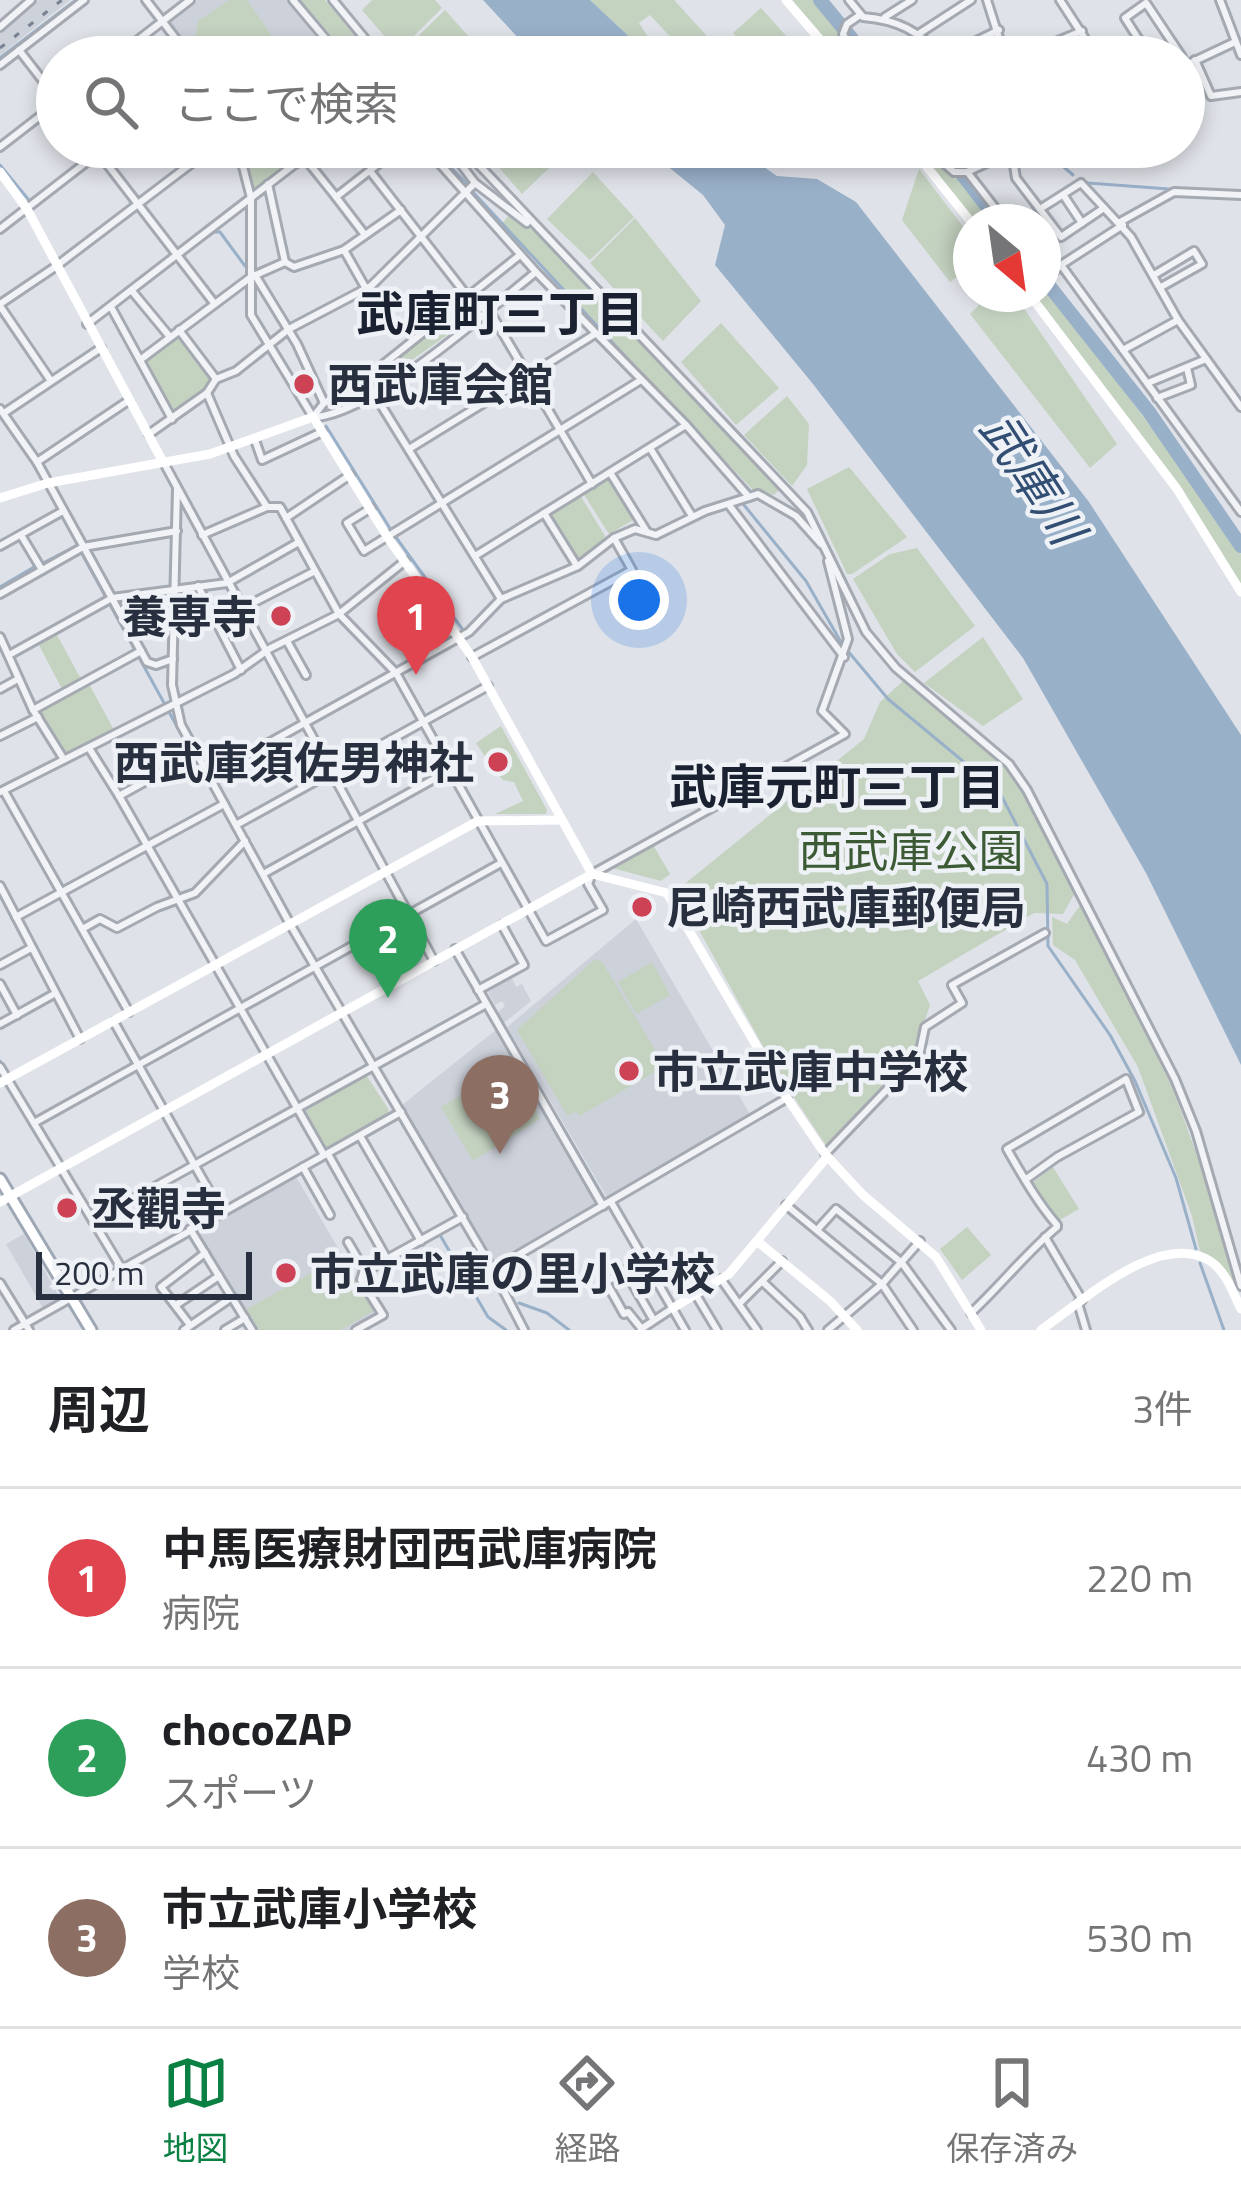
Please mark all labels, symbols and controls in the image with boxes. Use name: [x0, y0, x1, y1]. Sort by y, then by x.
search box: [36, 36, 1205, 168]
icon: search: [78, 69, 144, 135]
text: ここで検索: [174, 69, 399, 137]
north arrow: [953, 204, 1061, 312]
district label: 武庫町三丁目: [356, 277, 644, 350]
place label: 西武庫会館: [328, 350, 553, 418]
marker: 西武庫会館: [291, 371, 317, 397]
water label: 武庫川: [963, 398, 1106, 562]
your location: [609, 570, 669, 630]
pin: 1: [377, 576, 455, 675]
place label: 養専寺: [122, 582, 257, 650]
marker: 養専寺: [268, 603, 294, 629]
place label: 西武庫須佐男神社: [114, 728, 474, 796]
marker: 西武庫須佐男神社: [485, 749, 511, 775]
district label: 武庫元町三丁目: [669, 750, 1005, 823]
park label: 西武庫公園: [798, 816, 1024, 884]
place label: 尼崎西武庫郵便局: [666, 873, 1026, 941]
marker: 尼崎西武庫郵便局: [629, 894, 655, 920]
pin: 2: [349, 899, 427, 998]
place label: 市立武庫中学校: [653, 1037, 968, 1105]
pin: 3: [461, 1055, 539, 1154]
marker: 市立武庫中学校: [616, 1058, 642, 1084]
place label: 丞觀寺: [91, 1174, 226, 1242]
marker: 丞觀寺: [54, 1195, 80, 1221]
place label: 市立武庫の里小学校: [310, 1239, 715, 1307]
scale bar: [36, 1246, 252, 1299]
text: 200 m: [54, 1248, 144, 1298]
marker: 市立武庫の里小学校: [273, 1260, 299, 1286]
text: 周辺: [48, 1370, 150, 1448]
text: 3件: [1132, 1379, 1193, 1438]
text: 中馬医療財団西武庫病院: [162, 1514, 657, 1582]
text: 1: [76, 1548, 98, 1607]
text: 220 m: [1086, 1548, 1193, 1607]
text: 病院: [162, 1583, 240, 1642]
text: chocoZAP: [162, 1694, 352, 1762]
text: 2: [76, 1728, 98, 1787]
text: 430 m: [1086, 1728, 1193, 1787]
text: スポーツ: [162, 1763, 317, 1822]
text: 市立武庫小学校: [162, 1874, 477, 1942]
text: 3: [76, 1908, 98, 1967]
text: 530 m: [1086, 1908, 1193, 1967]
text: 学校: [162, 1943, 240, 2002]
tab: 地図: [163, 2050, 229, 2173]
tab: 経路: [554, 2050, 620, 2173]
tab: 保存済み: [946, 2050, 1078, 2173]

